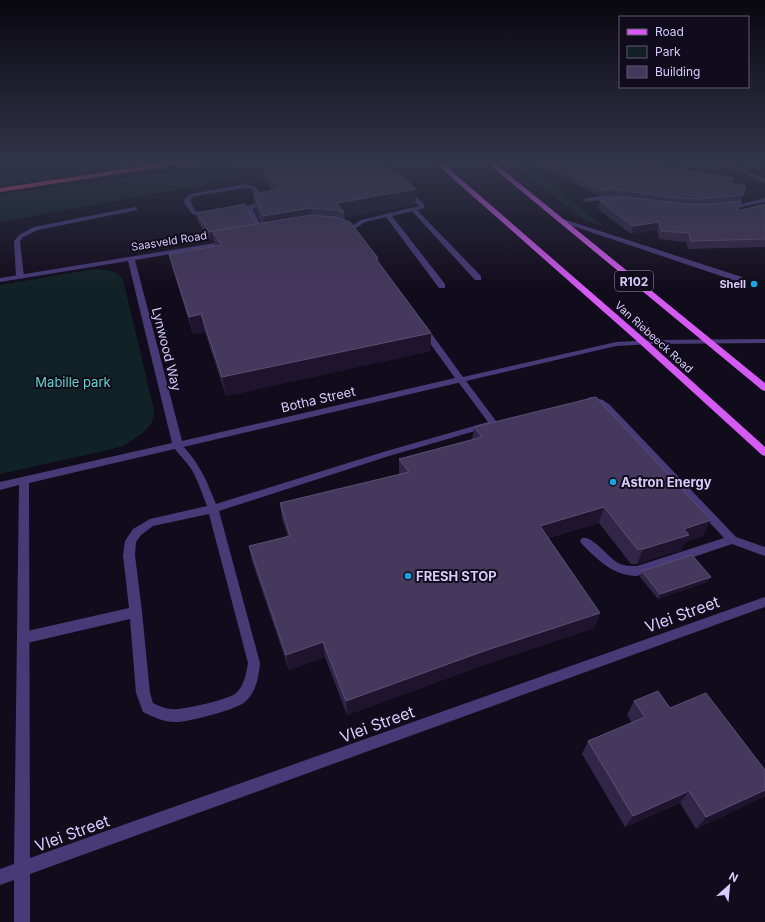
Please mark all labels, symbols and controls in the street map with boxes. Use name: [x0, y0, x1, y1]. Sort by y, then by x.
legend: [619, 16, 749, 88]
text: Road: [655, 24, 684, 39]
text: Park: [655, 44, 681, 59]
text: Building: [655, 64, 700, 79]
street label: Saasveld Road: [130, 228, 208, 254]
road number: R102: [615, 271, 653, 291]
place label: Shell: [719, 277, 746, 291]
marker: Shell: [749, 279, 759, 289]
street label: Van Riebeeck Road: [612, 298, 696, 376]
street label: Lynwood Way: [149, 306, 185, 392]
park label: Mabille park: [35, 374, 111, 390]
street label: Botha Street: [279, 383, 357, 415]
place label: Astron Energy: [621, 474, 712, 490]
marker: Astron Energy: [608, 477, 618, 487]
place label: FRESH STOP: [416, 568, 497, 584]
marker: FRESH STOP: [403, 571, 413, 581]
street label: Vlei Street: [642, 591, 722, 637]
street label: Vlei Street: [337, 701, 417, 747]
street label: Vlei Street: [32, 810, 112, 856]
north arrow: [709, 866, 749, 906]
text: N: [727, 869, 740, 885]

